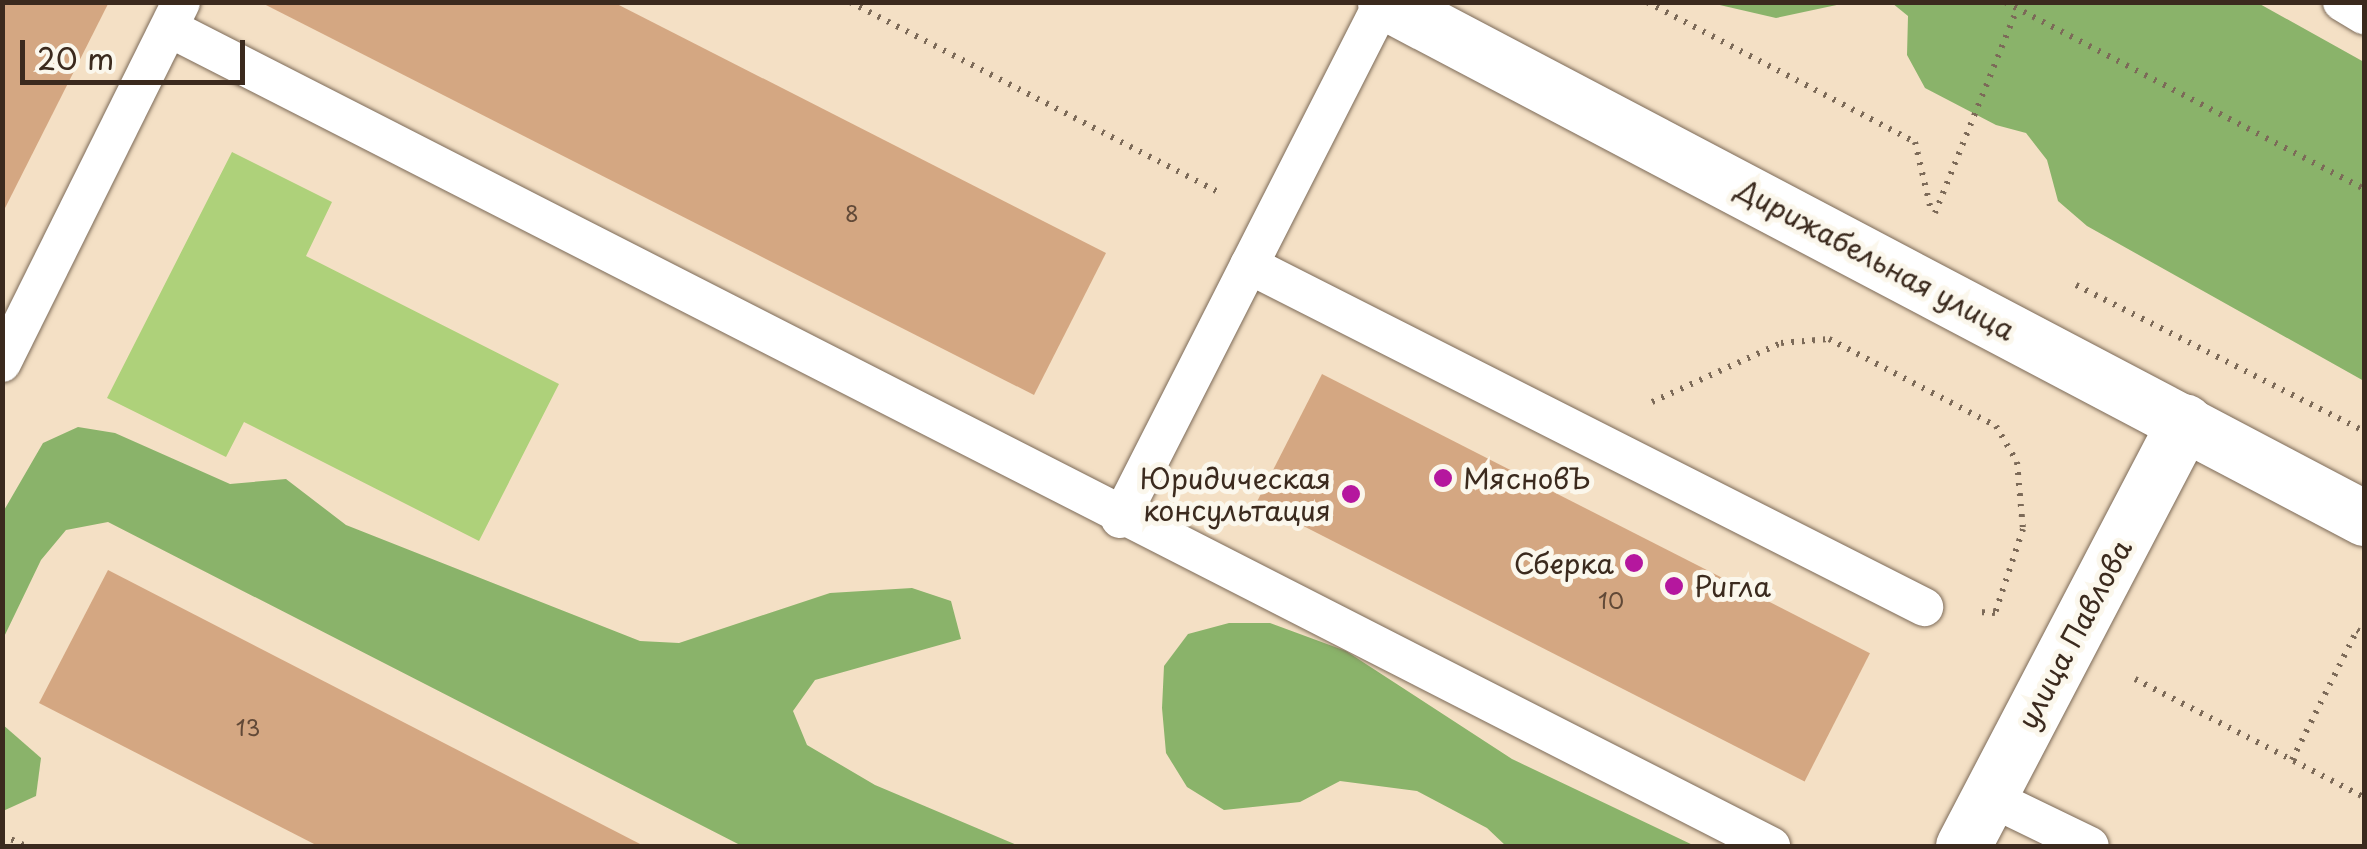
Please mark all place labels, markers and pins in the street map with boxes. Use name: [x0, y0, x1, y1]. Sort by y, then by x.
place label: Юридическая консультация: [1140, 461, 1331, 527]
place label: МясновЪ: [1463, 461, 1591, 495]
marker: МясновЪ: [1432, 467, 1454, 489]
marker: Юридическая консультация: [1340, 483, 1362, 505]
place label: Сберка: [1514, 546, 1614, 580]
marker: Сберка: [1623, 552, 1645, 574]
place label: Ригла: [1694, 569, 1771, 603]
marker: Ригла: [1663, 575, 1685, 597]

